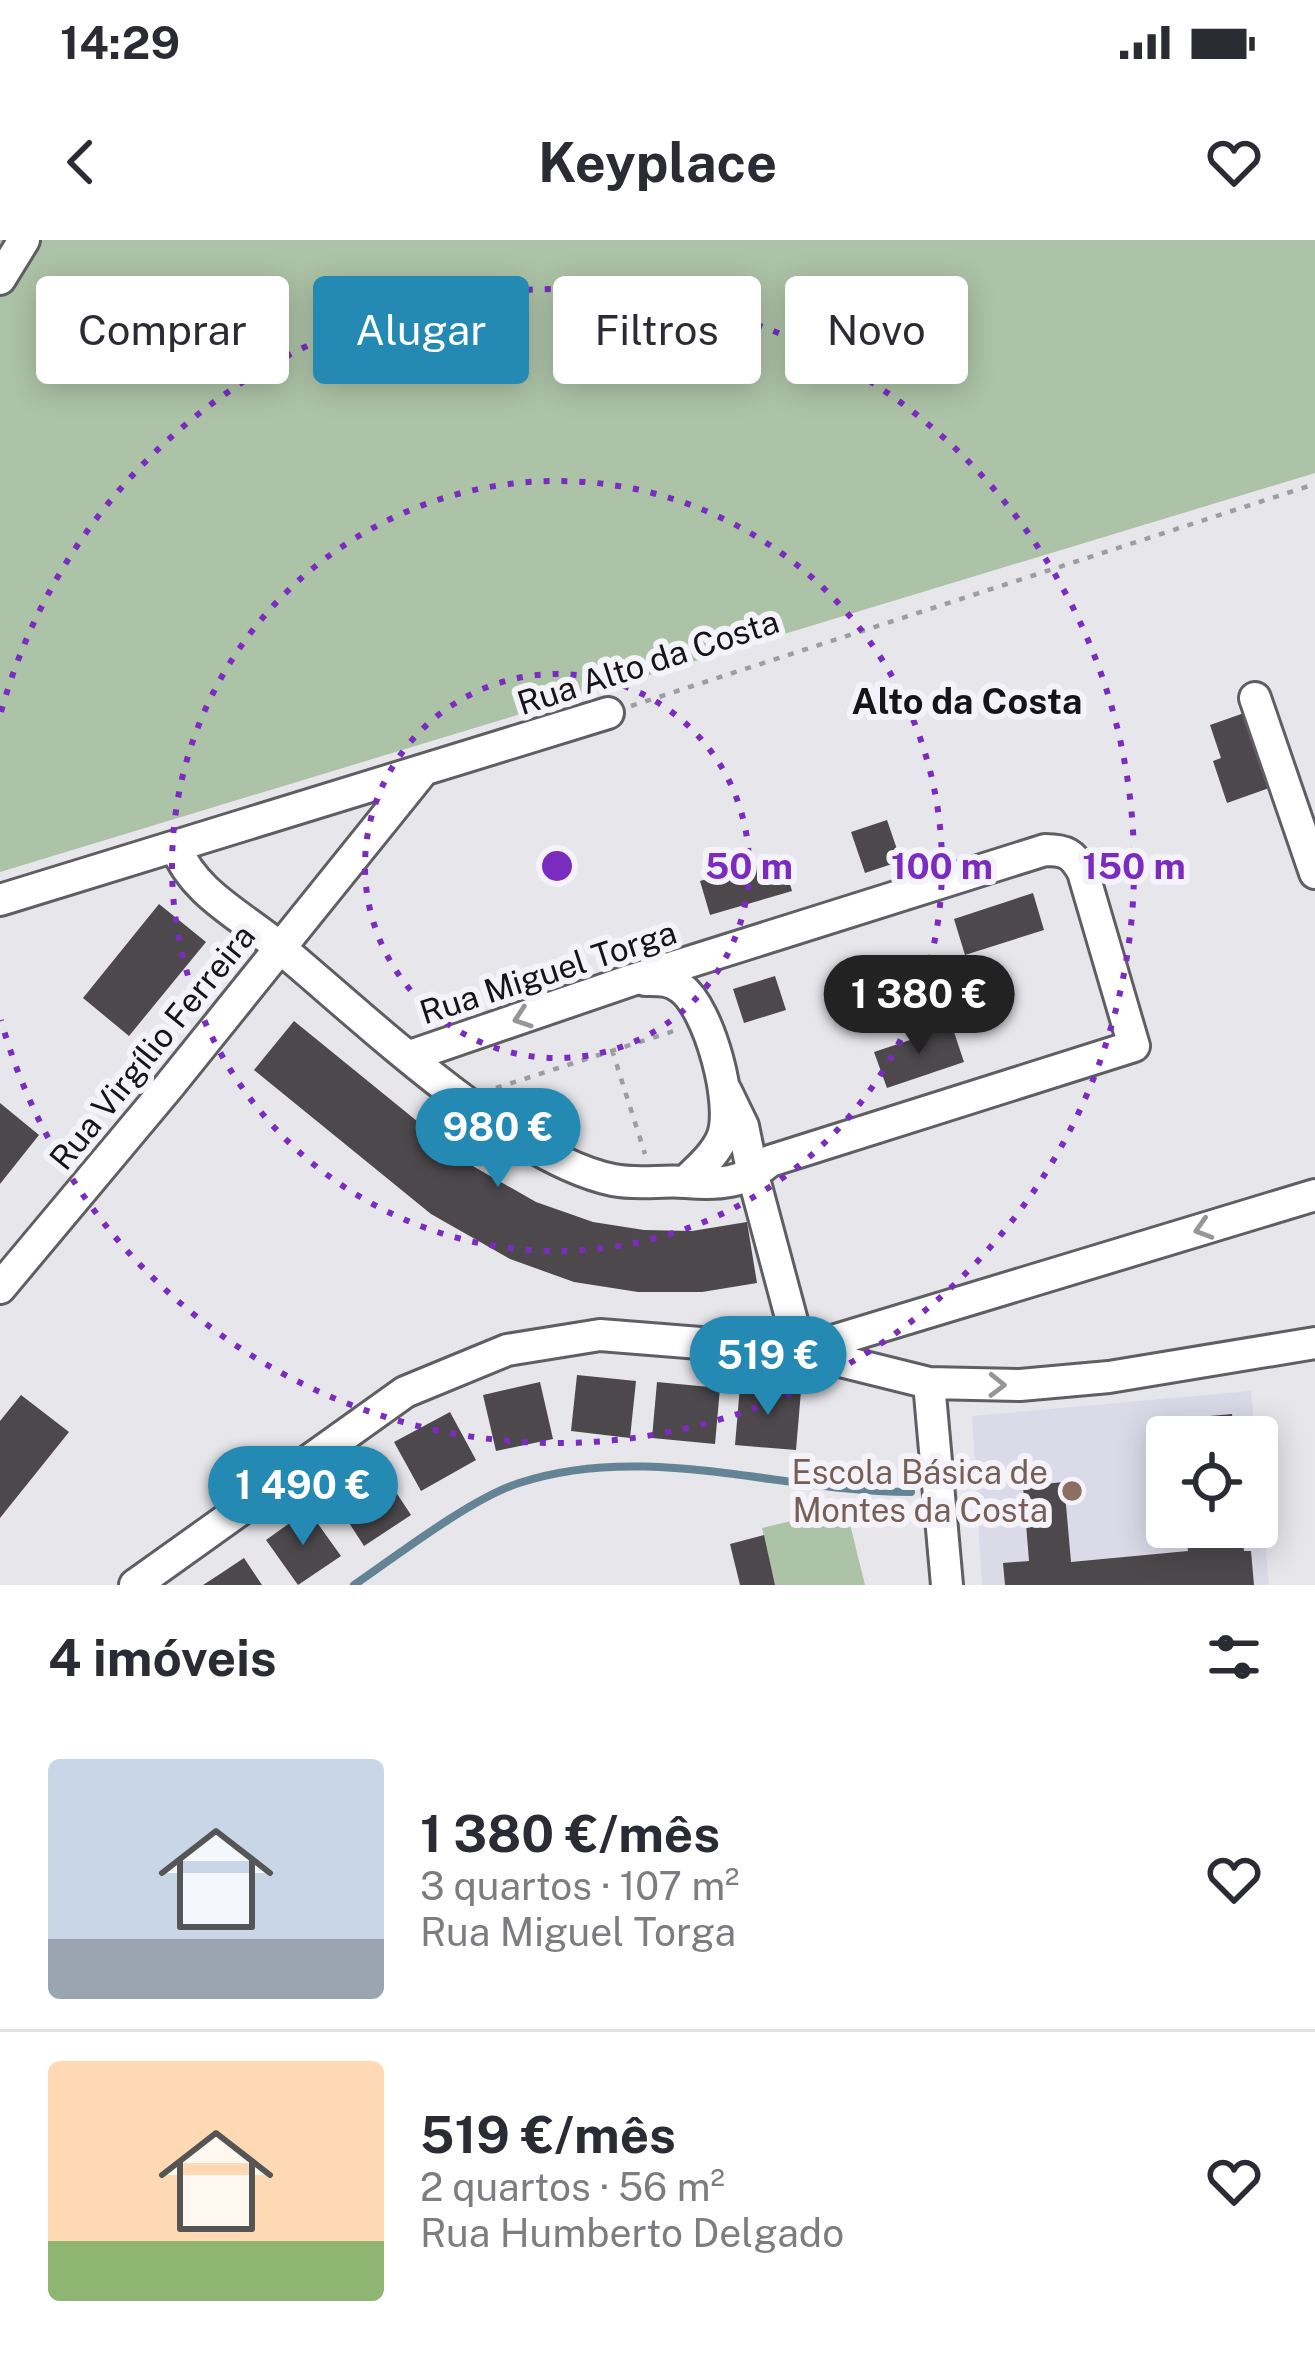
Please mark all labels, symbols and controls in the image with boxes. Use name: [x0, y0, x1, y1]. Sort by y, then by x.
text: 14:29: [60, 16, 180, 69]
icon: back: [48, 129, 114, 195]
icon: heart: [1201, 129, 1267, 195]
text: Keyplace: [538, 131, 777, 194]
chip: Comprar: [36, 276, 289, 384]
chip: Alugar: [313, 276, 529, 384]
chip: Filtros: [553, 276, 761, 384]
chip: Novo: [785, 276, 968, 384]
street label: Rua Alto da Costa: [513, 602, 783, 722]
district label: Alto da Costa: [852, 680, 1082, 722]
centre of rings: [536, 845, 578, 887]
text: 50 m: [705, 845, 793, 887]
text: 100 m: [891, 845, 993, 887]
text: 150 m: [1082, 845, 1186, 887]
street label: Rua Miguel Torga: [415, 913, 681, 1031]
street label: Rua Virgílio Ferreira: [42, 917, 262, 1177]
pin: 1 380 €: [808, 955, 1030, 1057]
text: 1 380 €: [851, 971, 987, 1017]
one-way arrow: [513, 1004, 534, 1028]
pin: 980 €: [414, 1088, 582, 1190]
text: 980 €: [443, 1104, 553, 1150]
one-way arrow: [1193, 1214, 1214, 1239]
pin: 519 €: [684, 1316, 852, 1418]
text: 519 €: [717, 1332, 819, 1378]
one-way arrow: [988, 1371, 1007, 1397]
map controls: [1146, 1416, 1278, 1548]
button: locate: [1146, 1416, 1278, 1548]
pin: 1 490 €: [192, 1446, 414, 1548]
place label: Escola Básica de Montes da Costa: [792, 1453, 1048, 1529]
text: 1 490 €: [235, 1462, 371, 1508]
marker: Escola Básica de Montes da Costa: [1059, 1478, 1085, 1504]
icon: filters: [1201, 1624, 1267, 1690]
text: 4 imóveis: [48, 1628, 277, 1687]
text: 1 380 €/mês: [420, 1804, 720, 1863]
icon: home: [144, 1807, 288, 1951]
icon: heart: [1201, 1846, 1267, 1912]
text: 3 quartos · 107 m²: [420, 1863, 739, 1909]
text: Rua Miguel Torga: [420, 1909, 736, 1955]
text: 519 €/mês: [420, 2105, 676, 2164]
icon: home: [144, 2109, 288, 2253]
icon: heart: [1201, 2148, 1267, 2214]
text: 2 quartos · 56 m²: [420, 2164, 725, 2210]
text: Rua Humberto Delgado: [420, 2210, 844, 2256]

